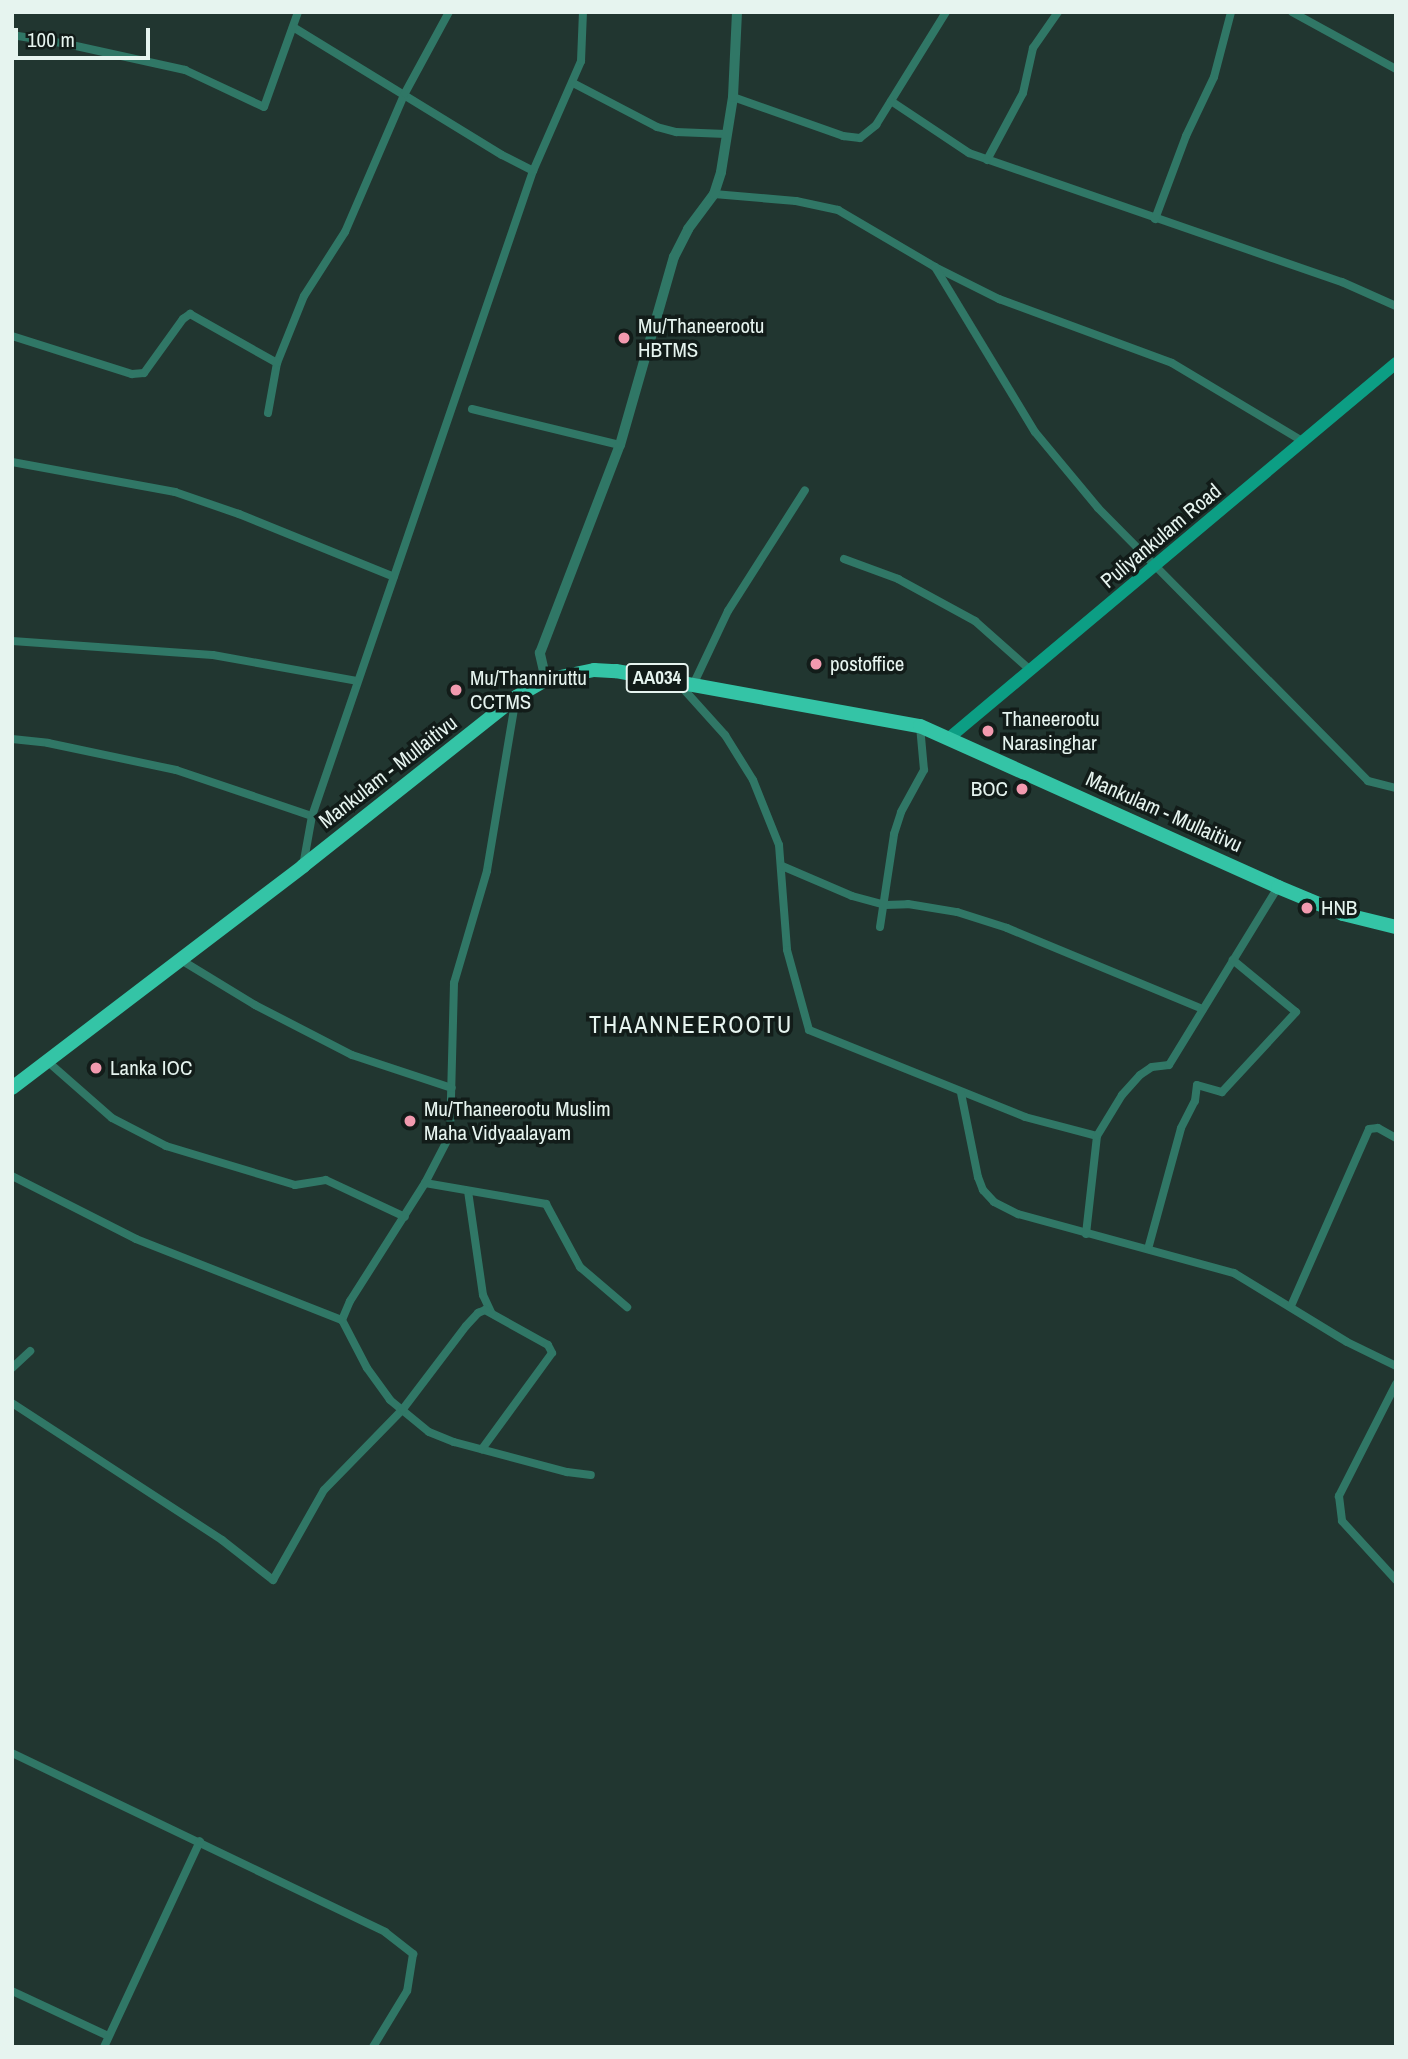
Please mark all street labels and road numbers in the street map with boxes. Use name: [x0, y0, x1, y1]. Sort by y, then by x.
street label: Puliyankulam Road: [1096, 478, 1226, 594]
road number: AA034: [626, 663, 688, 694]
street label: Mankulam - Mullaitivu: [314, 710, 462, 834]
street label: Mankulam - Mullaitivu: [1082, 766, 1246, 858]

